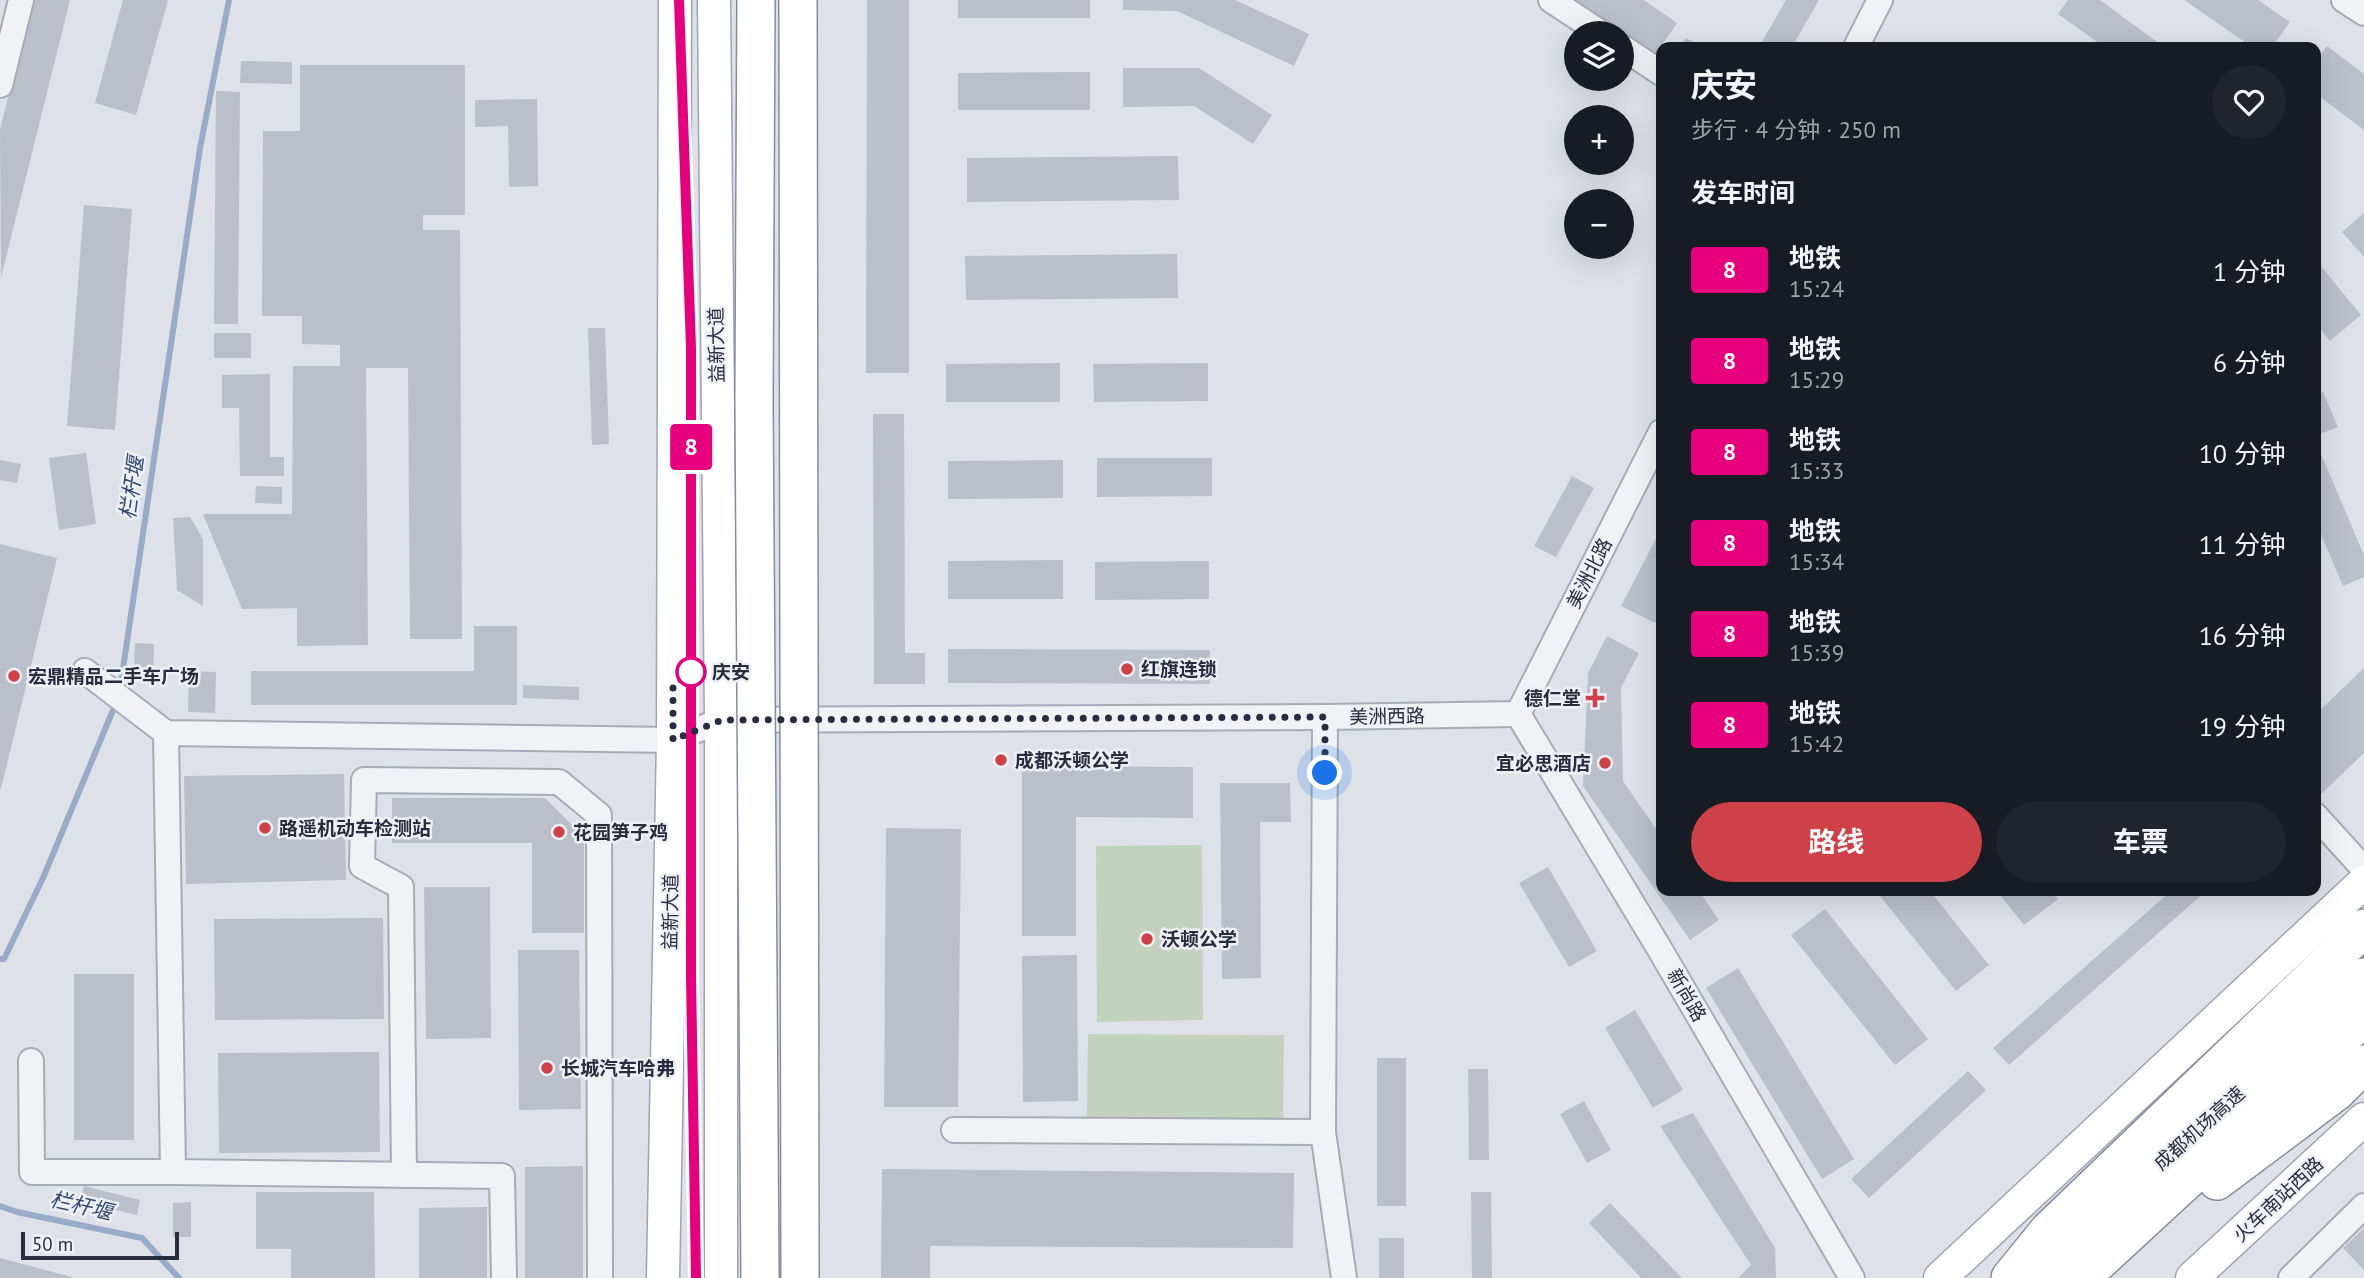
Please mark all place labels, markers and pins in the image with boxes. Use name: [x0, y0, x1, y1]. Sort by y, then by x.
marker: 庆安: [676, 657, 706, 687]
place label: 红旗连锁: [1141, 657, 1217, 681]
place label: 庆安: [712, 660, 750, 684]
marker: 红旗连锁: [1119, 661, 1135, 677]
place label: 宏鼎精品二手车广场: [28, 664, 199, 688]
marker: 宏鼎精品二手车广场: [6, 668, 22, 684]
place label: 德仁堂: [1524, 686, 1581, 710]
marker: 德仁堂: [1587, 690, 1603, 706]
place label: 成都沃顿公学: [1015, 748, 1129, 772]
place label: 宜必思酒店: [1496, 751, 1591, 775]
marker: 成都沃顿公学: [993, 752, 1009, 768]
marker: 宜必思酒店: [1597, 755, 1613, 771]
place label: 路遥机动车检测站: [279, 816, 431, 840]
marker: 路遥机动车检测站: [257, 820, 273, 836]
place label: 花园笋子鸡: [573, 820, 668, 844]
marker: 花园笋子鸡: [551, 824, 567, 840]
place label: 沃顿公学: [1161, 927, 1237, 951]
marker: 沃顿公学: [1139, 931, 1155, 947]
place label: 长城汽车哈弗: [561, 1056, 675, 1080]
marker: 长城汽车哈弗: [539, 1060, 555, 1076]

